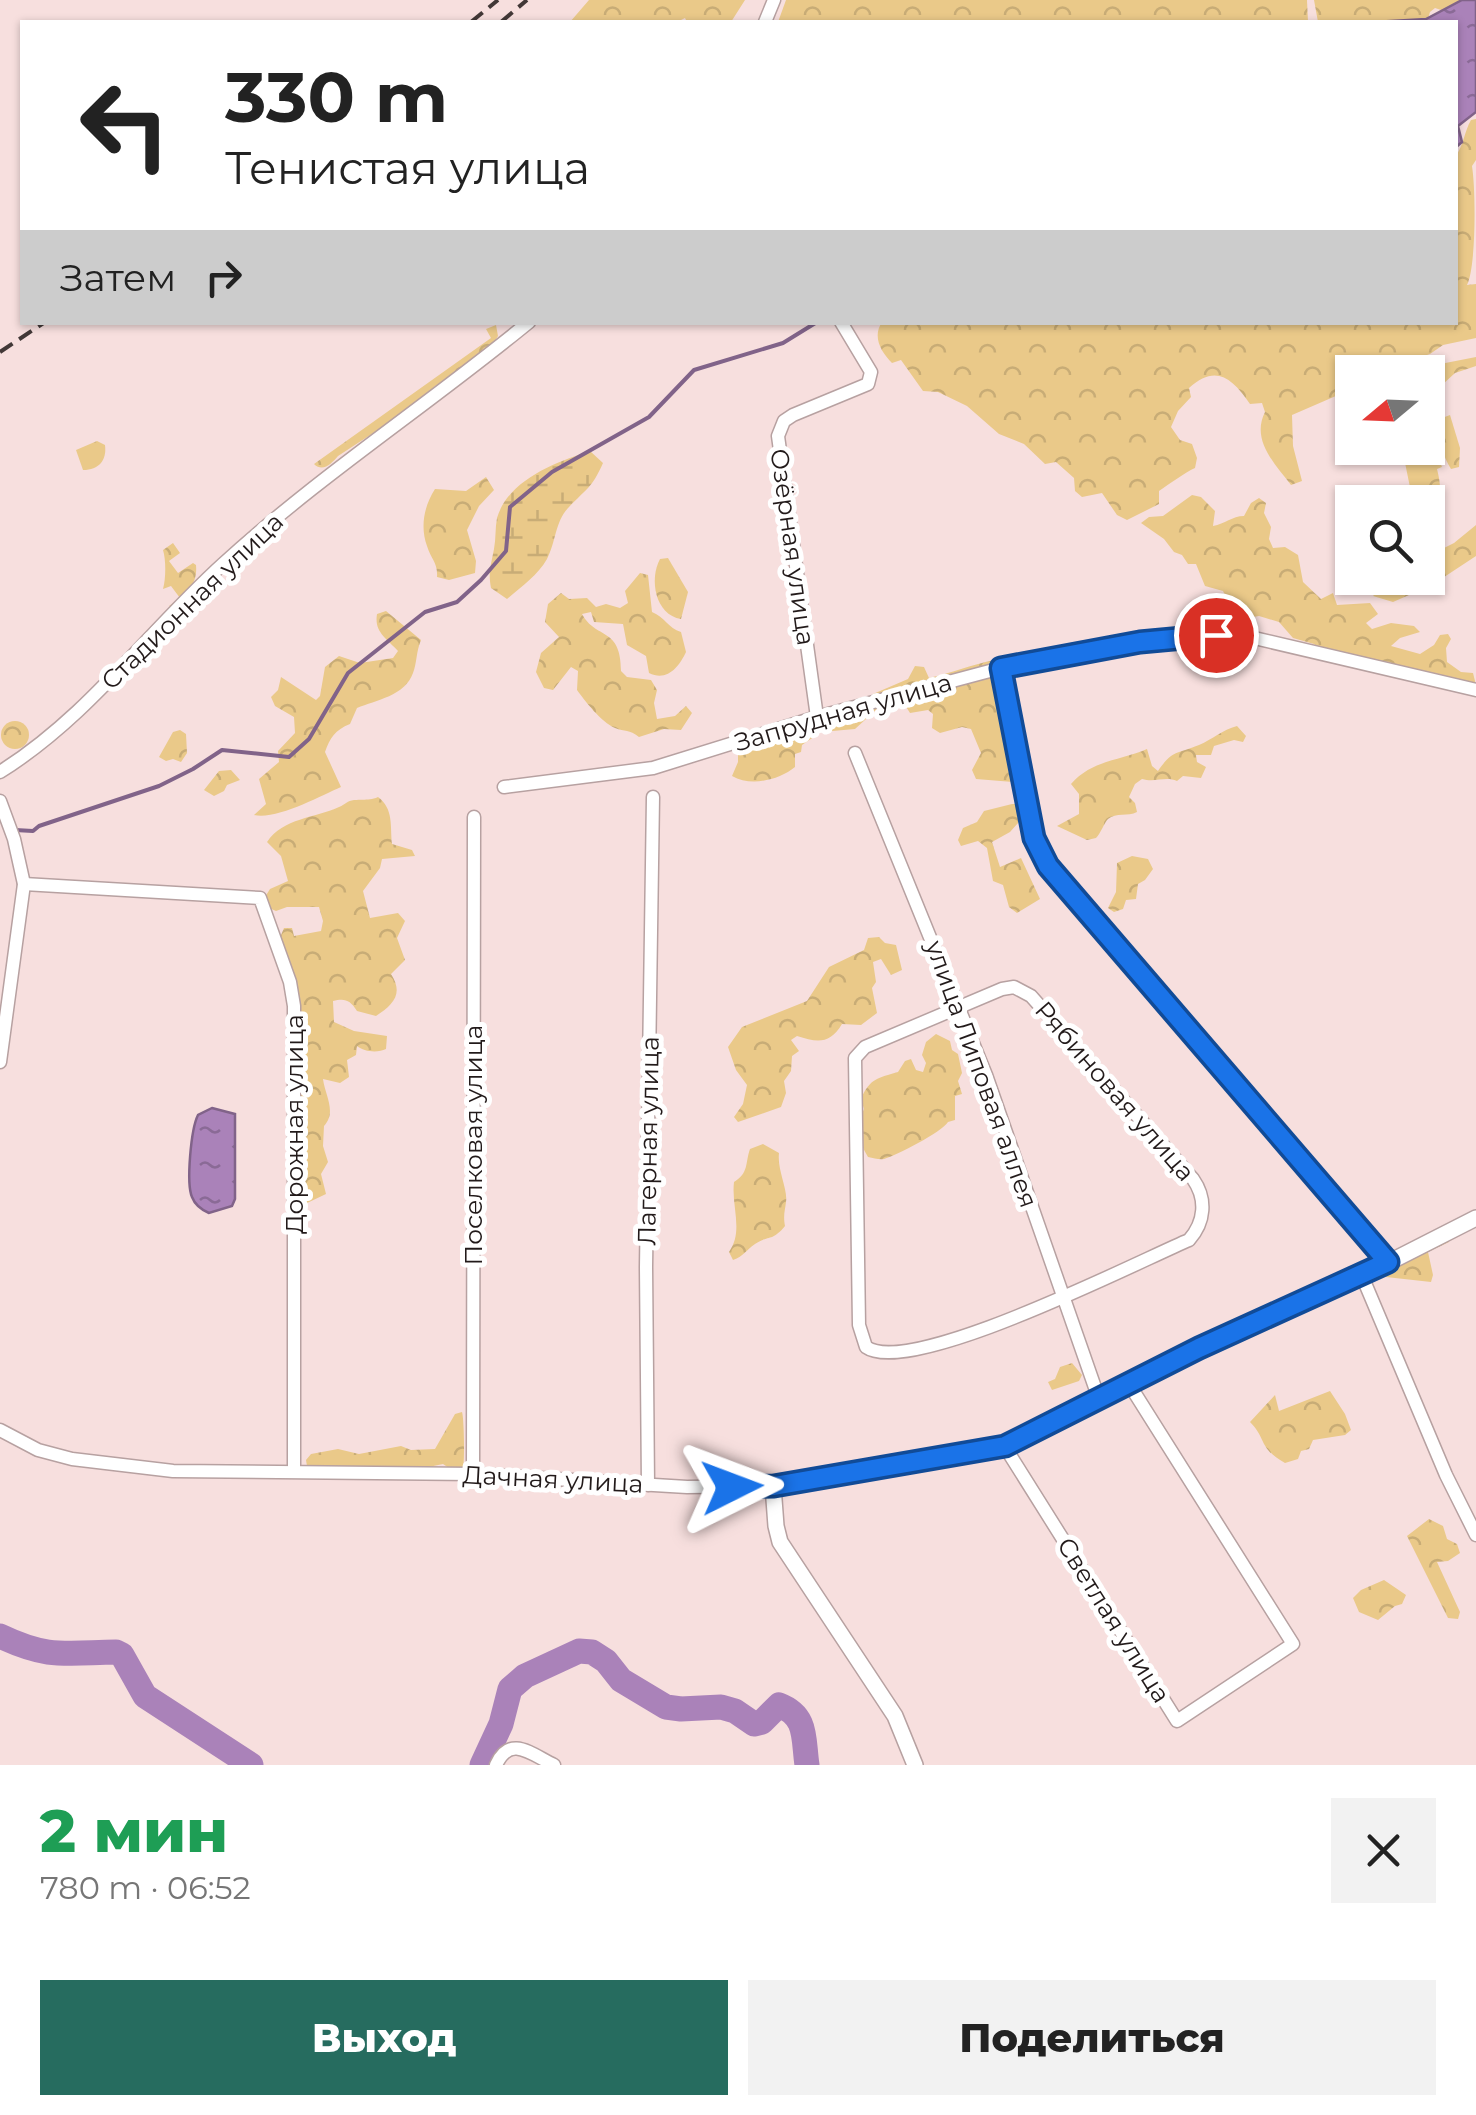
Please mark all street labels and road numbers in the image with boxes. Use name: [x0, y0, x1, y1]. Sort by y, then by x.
street label: Озёрная улица: [764, 447, 822, 647]
street label: Стадионная улица: [95, 506, 289, 696]
street label: Запрудная улица: [731, 667, 955, 757]
street label: улица Липовая аллея: [919, 935, 1044, 1212]
street label: Рябиновая улица: [1029, 995, 1201, 1187]
street label: Дорожная улица: [279, 1014, 309, 1234]
street label: Поселковая улица: [458, 1025, 488, 1265]
street label: Лагерная улица: [631, 1036, 665, 1246]
street label: Дачная улица: [462, 1459, 644, 1499]
street label: Светлая улица: [1051, 1532, 1177, 1708]

